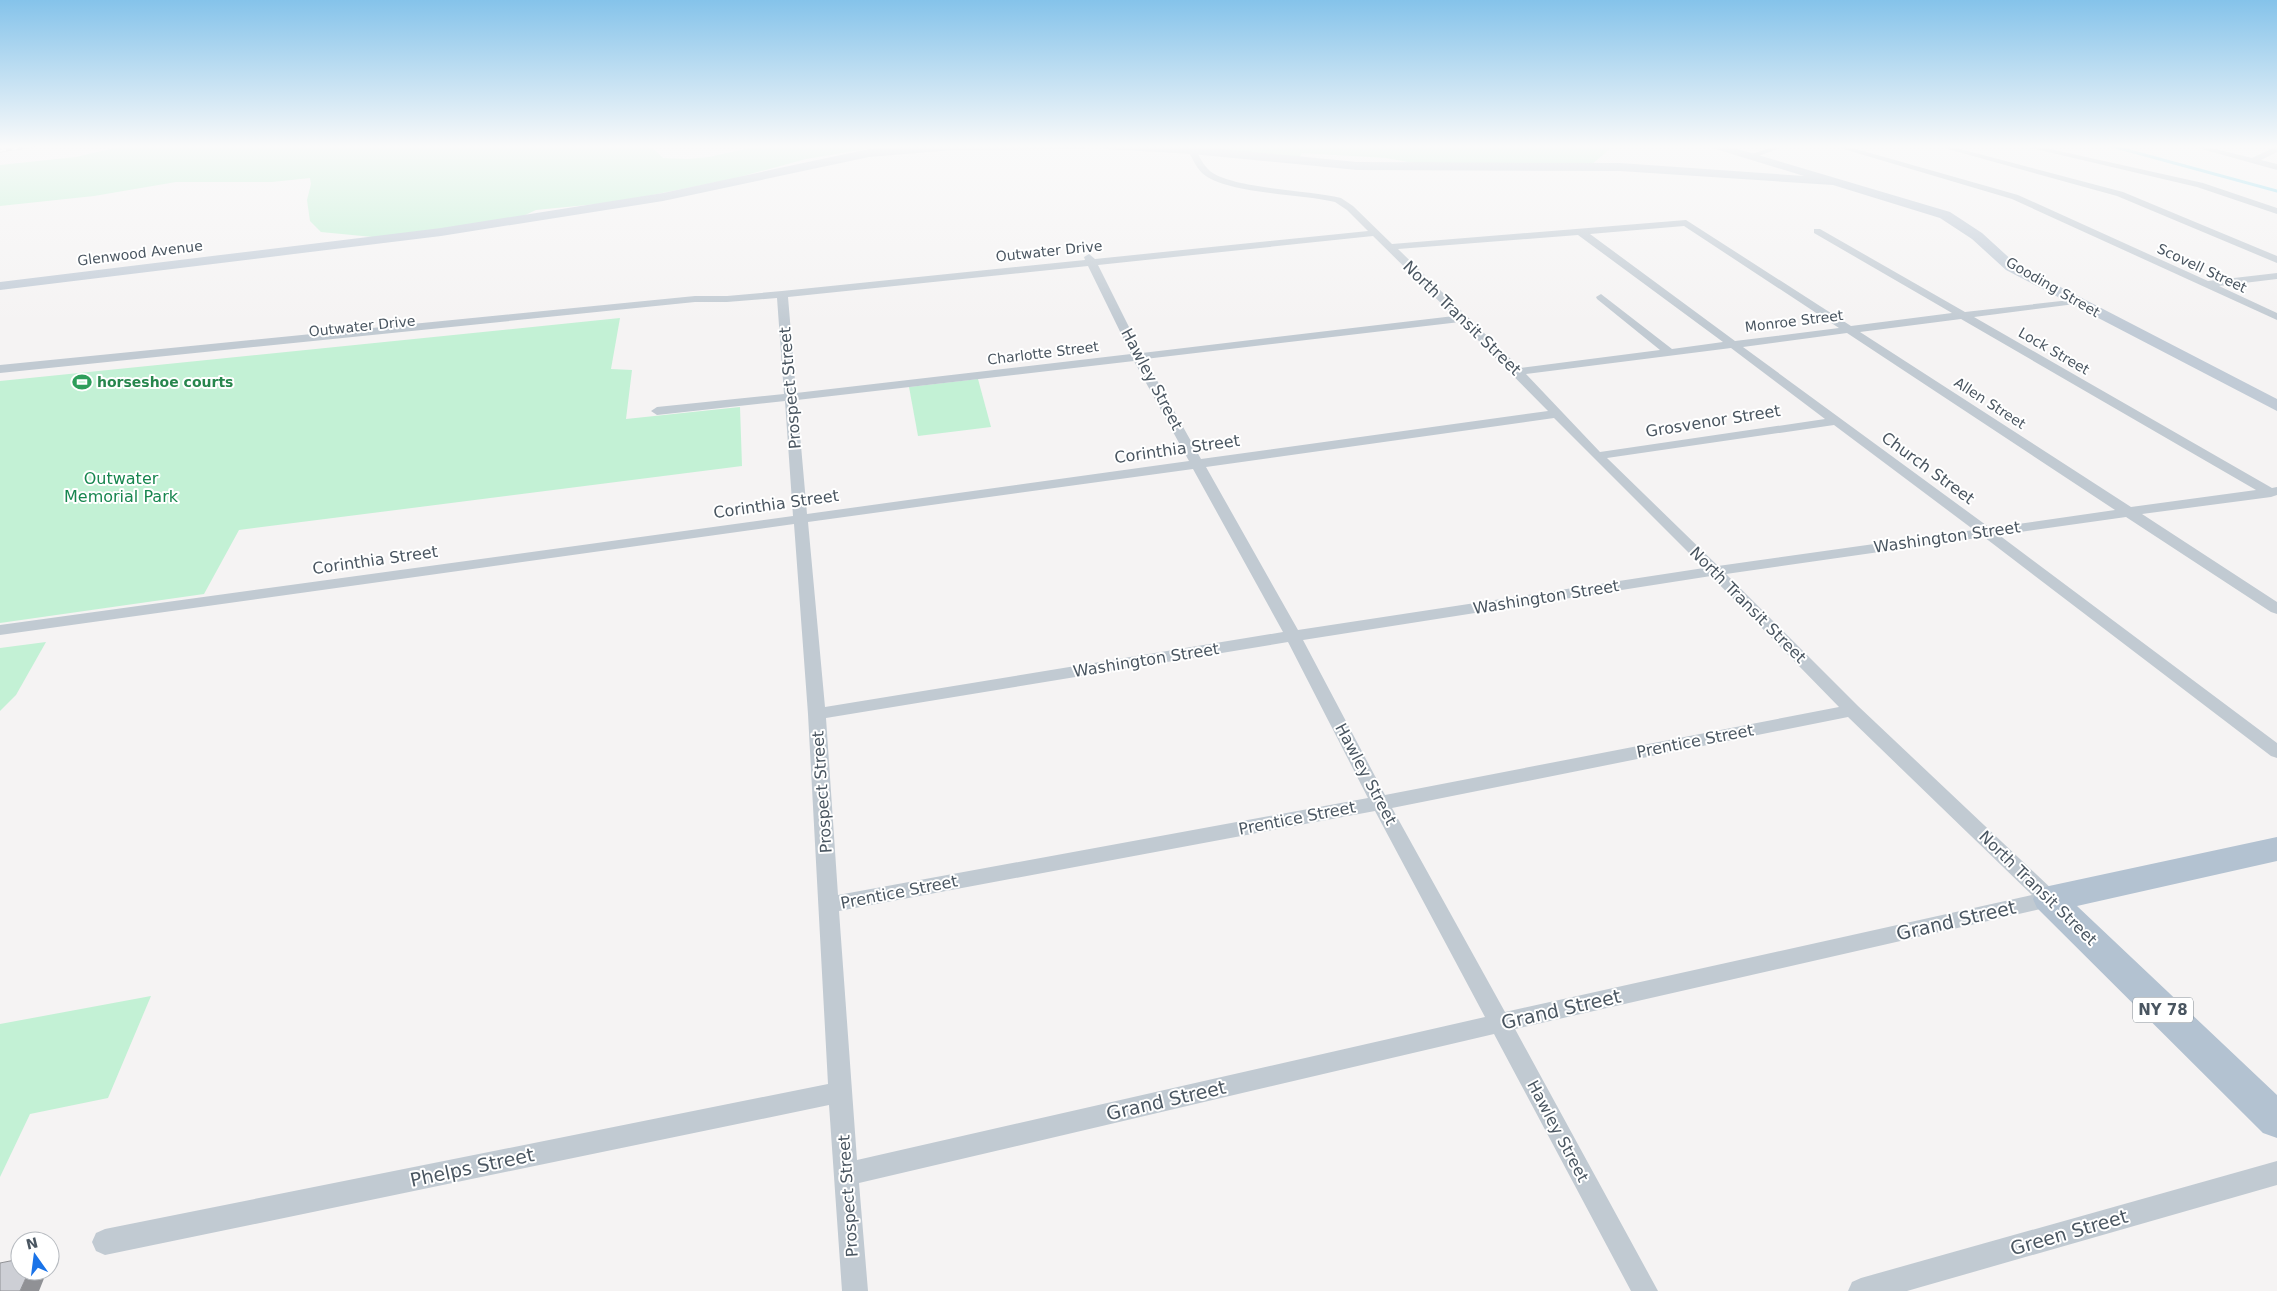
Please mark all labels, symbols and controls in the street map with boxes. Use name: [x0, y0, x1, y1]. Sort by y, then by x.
street label: Glenwood Avenue: [76, 237, 204, 269]
street label: Outwater Drive: [995, 237, 1103, 265]
street label: Scovell Street: [2155, 240, 2250, 296]
street label: Gooding Street: [2003, 254, 2103, 321]
street label: North Transit Street: [1399, 257, 1525, 379]
street label: Monroe Street: [1744, 307, 1845, 335]
street label: Outwater Drive: [308, 312, 416, 340]
street label: Lock Street: [2016, 324, 2093, 378]
street label: Hawley Street: [1117, 325, 1187, 433]
street label: Prospect Street: [775, 326, 805, 450]
street label: Charlotte Street: [986, 338, 1100, 368]
sports icon: horseshoe courts: [71, 371, 93, 393]
place label: horseshoe courts: [97, 374, 233, 390]
street label: Allen Street: [1951, 374, 2029, 432]
street label: Grosvenor Street: [1644, 401, 1782, 441]
street label: Church Street: [1878, 428, 1978, 508]
street label: Corinthia Street: [1113, 431, 1241, 467]
park label: Outwater Memorial Park: [64, 469, 179, 506]
street label: Corinthia Street: [712, 486, 840, 522]
street label: Washington Street: [1873, 517, 2021, 557]
street label: Corinthia Street: [311, 542, 439, 578]
street label: North Transit Street: [1686, 543, 1810, 667]
street label: Washington Street: [1472, 576, 1620, 618]
street label: Washington Street: [1072, 639, 1220, 681]
street label: Hawley Street: [1331, 720, 1401, 828]
street label: Prentice Street: [1635, 720, 1755, 762]
street label: Prospect Street: [808, 730, 836, 854]
street label: Prentice Street: [1237, 797, 1357, 839]
street label: North Transit Street: [1975, 827, 2101, 949]
street label: Prentice Street: [839, 871, 959, 913]
street label: Grand Street: [1894, 896, 2018, 944]
street label: Grand Street: [1499, 985, 1623, 1033]
road number: NY 78: [2133, 998, 2193, 1022]
street label: Grand Street: [1104, 1076, 1228, 1124]
street label: Hawley Street: [1523, 1077, 1593, 1185]
street label: Prospect Street: [834, 1134, 862, 1258]
street label: Phelps Street: [408, 1143, 536, 1191]
street label: Green Street: [2008, 1205, 2130, 1259]
north arrow: [10, 1231, 60, 1281]
text: N: [24, 1234, 39, 1253]

